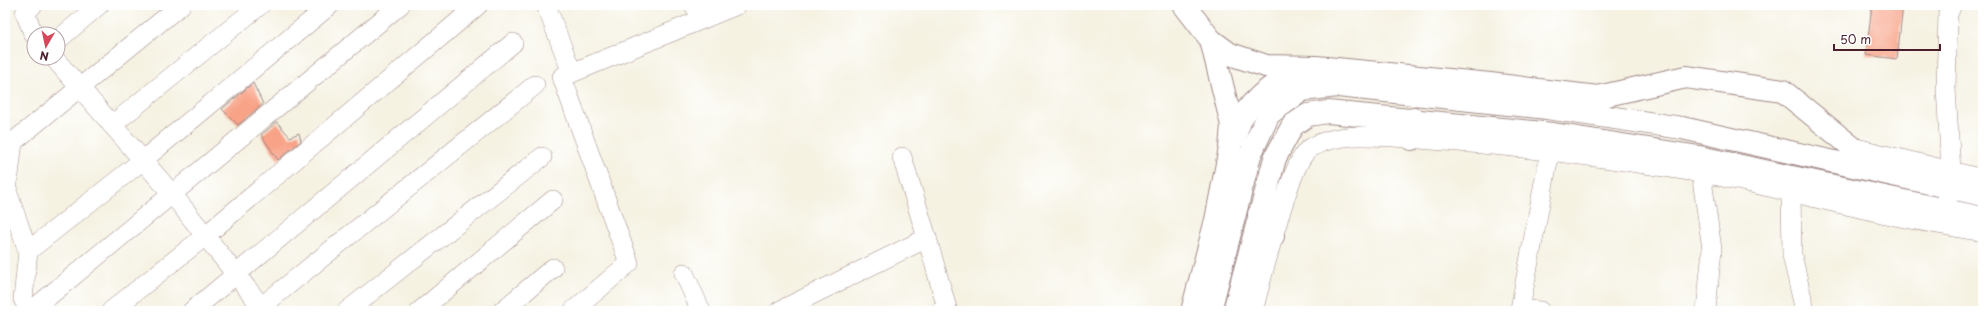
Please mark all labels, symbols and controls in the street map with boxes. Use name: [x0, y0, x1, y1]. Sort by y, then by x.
north arrow: [26, 26, 66, 66]
scale bar: [1834, 26, 1940, 52]
text: 50 m: [1840, 30, 1871, 48]
text: N: [38, 47, 50, 65]

